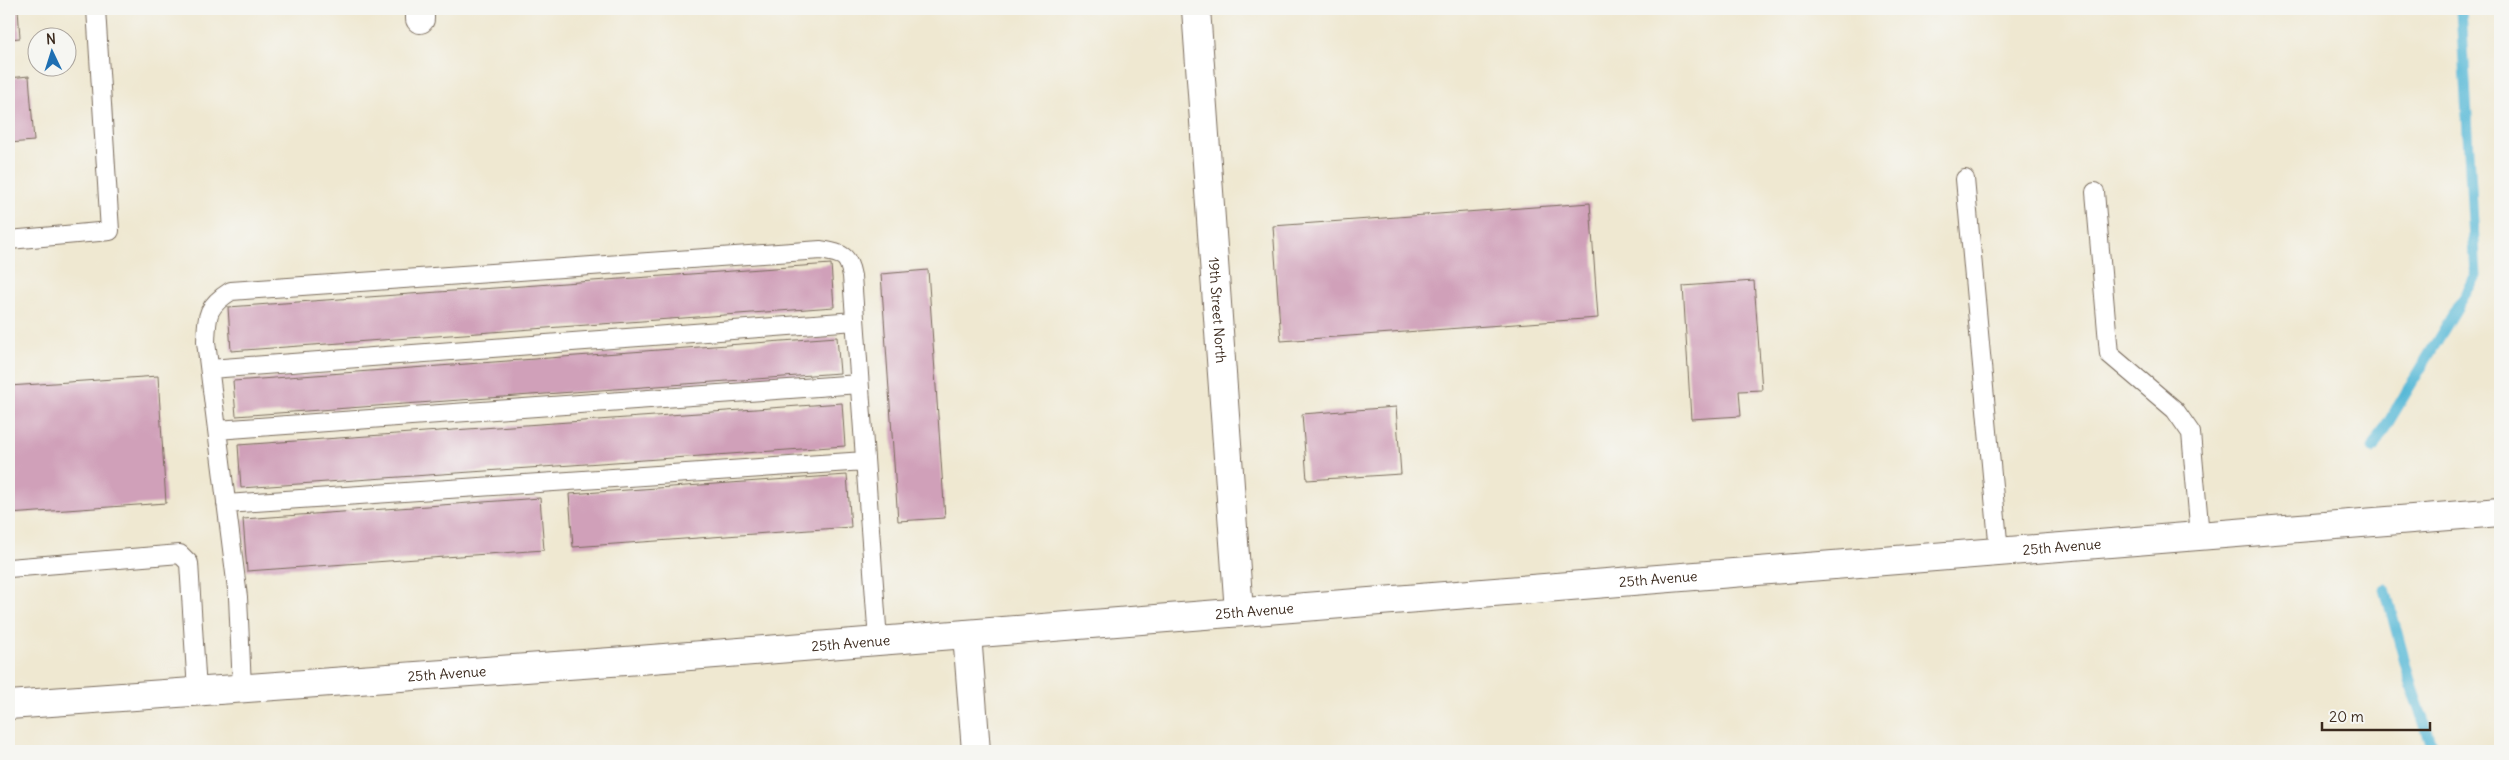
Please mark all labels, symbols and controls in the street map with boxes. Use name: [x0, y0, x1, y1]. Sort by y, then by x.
north arrow: [28, 28, 78, 78]
text: N: [46, 30, 57, 48]
street label: 19th Street North: [1205, 257, 1230, 364]
street label: 25th Avenue: [2022, 535, 2102, 559]
street label: 25th Avenue: [1618, 567, 1698, 591]
street label: 25th Avenue: [1214, 599, 1294, 623]
street label: 25th Avenue: [811, 631, 891, 655]
street label: 25th Avenue: [407, 662, 487, 686]
scale bar: [2322, 700, 2429, 732]
text: 20 m: [2329, 707, 2364, 726]

